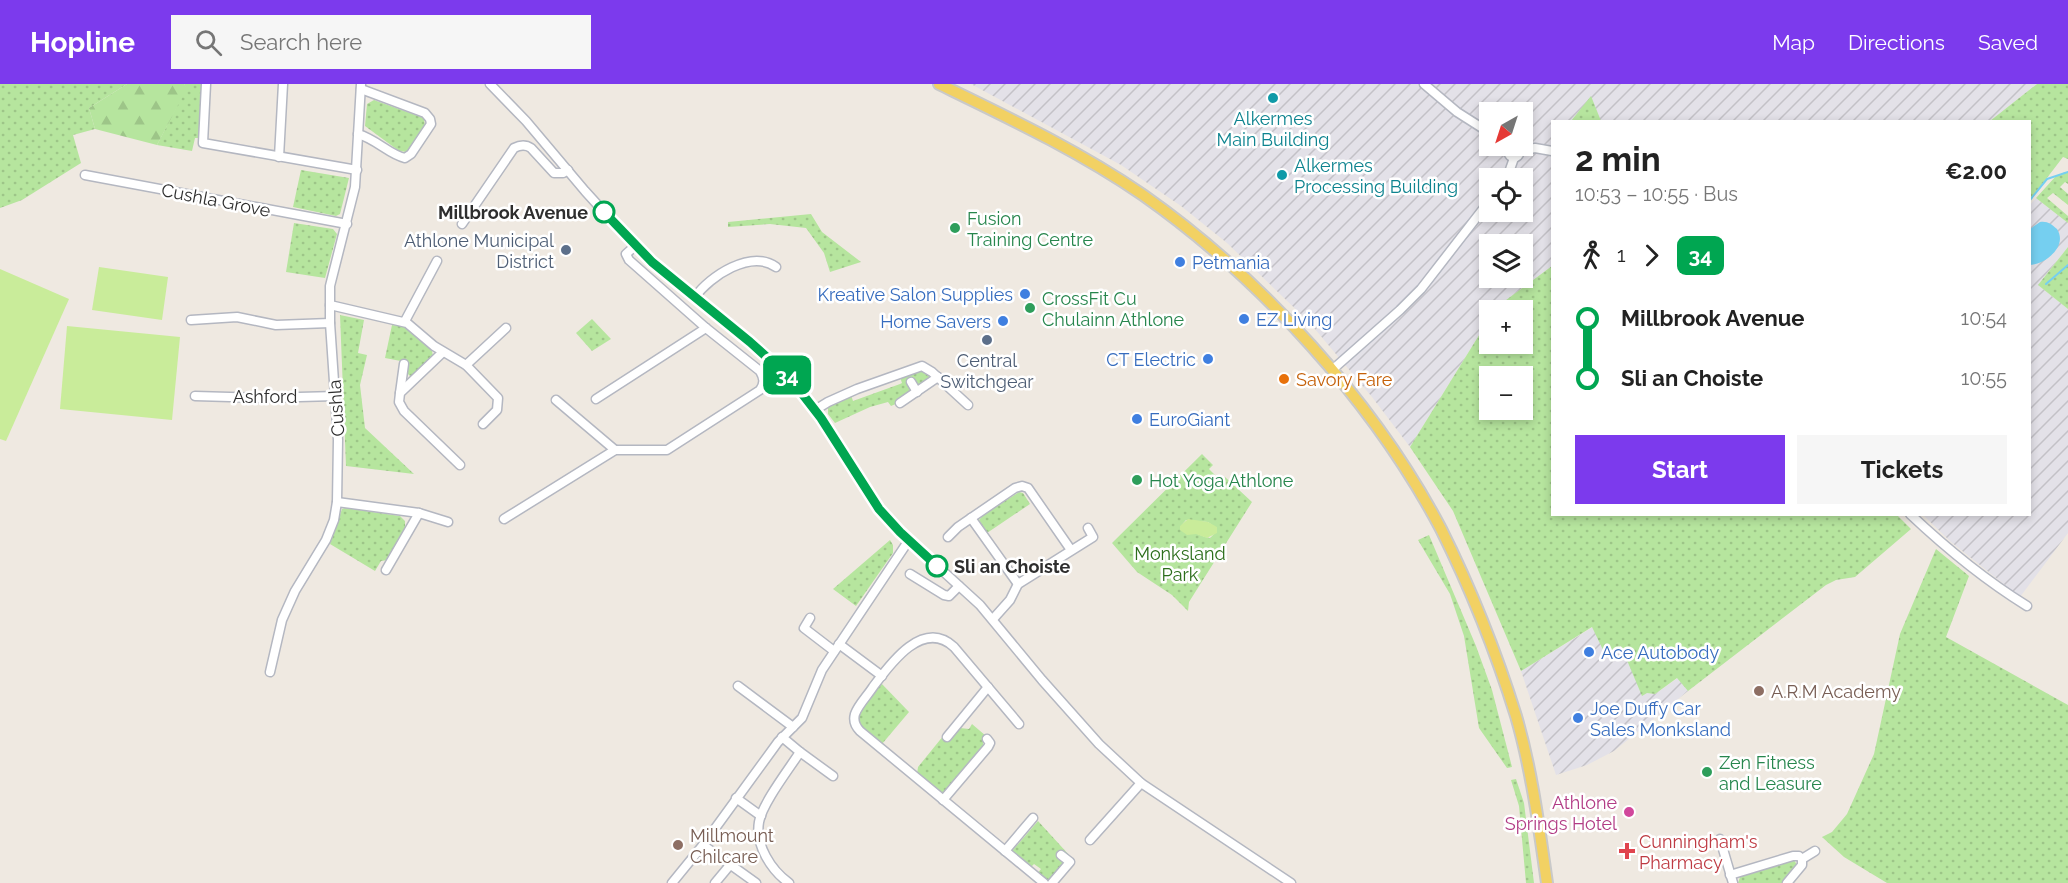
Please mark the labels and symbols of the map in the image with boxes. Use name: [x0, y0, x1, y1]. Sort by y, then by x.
marker: Alkermes Main Building: [1266, 91, 1280, 105]
north arrow: [1479, 102, 1533, 156]
place label: Alkermes Main Building: [1217, 108, 1329, 150]
place label: Alkermes Processing Building: [1294, 155, 1458, 197]
marker: Alkermes Processing Building: [1275, 168, 1289, 182]
street label: Cushla Grove: [160, 179, 273, 221]
marker: Millbrook Avenue: [593, 201, 615, 223]
place label: Millbrook Avenue: [438, 202, 588, 223]
place label: Fusion Training Centre: [967, 208, 1093, 250]
marker: Fusion Training Centre: [948, 221, 962, 235]
place label: Athlone Municipal District: [404, 230, 554, 272]
marker: Athlone Municipal District: [559, 243, 573, 257]
place label: Petmania: [1192, 252, 1270, 273]
marker: Petmania: [1173, 255, 1187, 269]
place label: Kreative Salon Supplies: [817, 284, 1013, 305]
marker: Kreative Salon Supplies: [1018, 287, 1032, 301]
place label: CrossFit Cu Chulainn Athlone: [1042, 288, 1185, 330]
marker: CrossFit Cu Chulainn Athlone: [1023, 301, 1037, 315]
place label: EZ Living: [1256, 309, 1332, 330]
place label: Home Savers: [880, 311, 991, 332]
marker: EZ Living: [1237, 312, 1251, 326]
marker: Home Savers: [996, 314, 1010, 328]
marker: Central Switchgear: [980, 333, 994, 347]
place label: CT Electric: [1106, 349, 1196, 370]
place label: Central Switchgear: [940, 350, 1034, 392]
marker: CT Electric: [1201, 352, 1215, 366]
line badge: 34: [760, 356, 814, 394]
place label: Savory Fare: [1296, 369, 1393, 390]
marker: Savory Fare: [1277, 372, 1291, 386]
street label: Cushla: [324, 379, 348, 437]
street label: Ashford: [233, 386, 297, 407]
place label: EuroGiant: [1149, 409, 1230, 430]
marker: EuroGiant: [1130, 412, 1144, 426]
place label: Hot Yoga Athlone: [1149, 470, 1294, 491]
marker: Hot Yoga Athlone: [1130, 473, 1144, 487]
park label: Monksland Park: [1134, 543, 1226, 585]
marker: Sli an Choiste: [926, 555, 948, 577]
place label: Sli an Choiste: [954, 556, 1071, 577]
place label: Ace Autobody: [1601, 642, 1720, 663]
marker: Ace Autobody: [1582, 645, 1596, 659]
place label: A.R.M Academy: [1771, 681, 1901, 702]
marker: A.R.M Academy: [1752, 684, 1766, 698]
place label: Joe Duffy Car Sales Monksland: [1590, 698, 1731, 740]
marker: Joe Duffy Car Sales Monksland: [1571, 711, 1585, 725]
place label: Zen Fitness and Leasure: [1719, 752, 1822, 794]
marker: Zen Fitness and Leasure: [1700, 765, 1714, 779]
place label: Athlone Springs Hotel: [1505, 792, 1617, 834]
marker: Athlone Springs Hotel: [1622, 805, 1636, 819]
place label: Millmount Chilcare: [690, 825, 774, 867]
place label: Cunningham's Pharmacy: [1639, 831, 1758, 873]
marker: Millmount Chilcare: [671, 838, 685, 852]
marker: Cunningham's Pharmacy: [1620, 844, 1634, 858]

